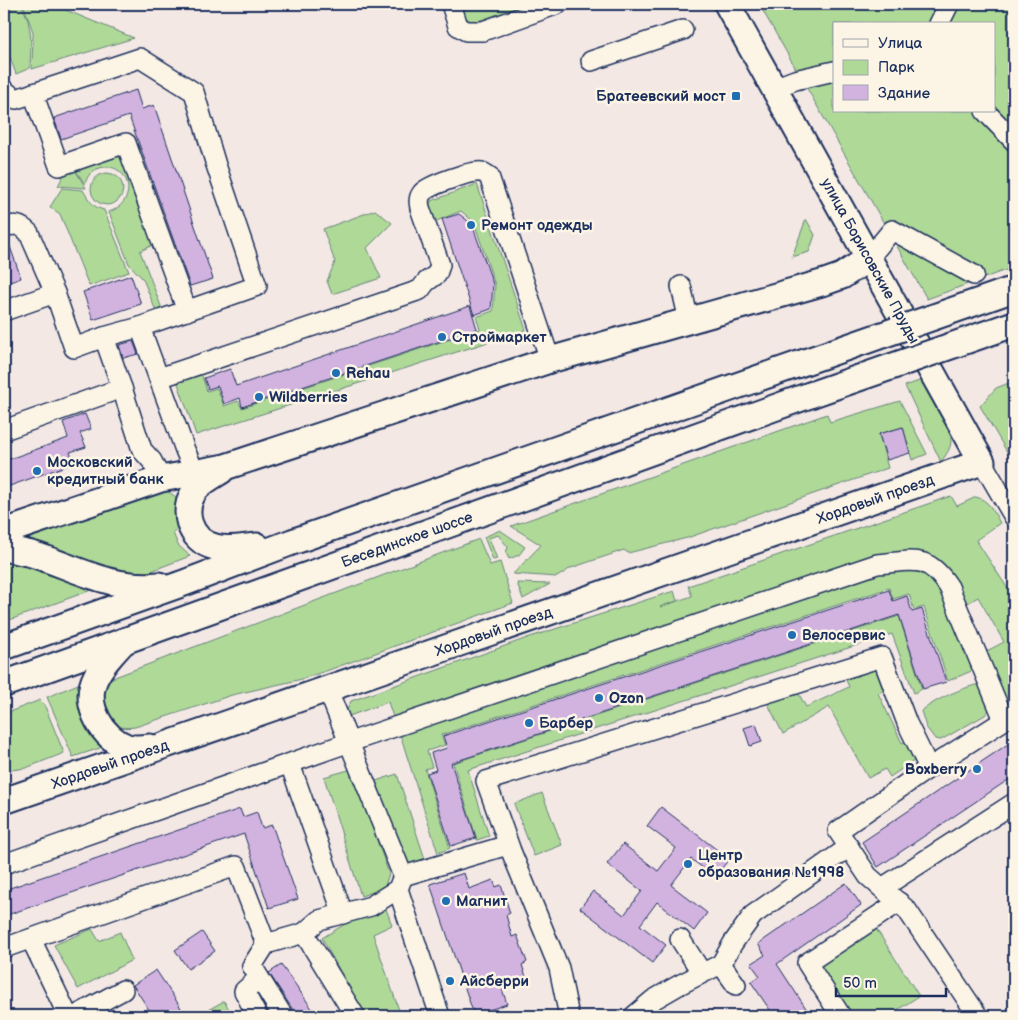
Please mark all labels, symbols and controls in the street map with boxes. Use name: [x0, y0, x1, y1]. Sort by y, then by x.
legend: [833, 22, 996, 112]
text: Улица: [878, 34, 923, 53]
text: Парк: [878, 58, 915, 77]
text: Здание: [878, 84, 930, 103]
place label: Братеевский мост: [596, 87, 727, 106]
marker: Братеевский мост: [730, 90, 742, 102]
street label: улица Борисовские Пруды: [817, 175, 923, 347]
place label: Ремонт одежды: [481, 216, 593, 235]
marker: Ремонт одежды: [465, 219, 477, 231]
place label: Строймаркет: [452, 328, 547, 347]
marker: Строймаркет: [436, 331, 448, 343]
place label: Rehau: [346, 364, 390, 383]
marker: Rehau: [330, 367, 342, 379]
place label: Wildberries: [269, 388, 348, 407]
marker: Wildberries: [253, 391, 265, 403]
place label: Московский кредитный банк: [47, 453, 165, 489]
marker: Московский кредитный банк: [31, 465, 43, 477]
street label: Хордовый проезд: [814, 470, 936, 528]
street label: Бесединское шоссе: [339, 507, 475, 572]
street label: Хордовый проезд: [432, 602, 555, 660]
place label: Велосервис: [802, 626, 886, 645]
marker: Велосервис: [786, 629, 798, 641]
place label: Ozon: [609, 689, 644, 708]
marker: Ozon: [593, 692, 605, 704]
place label: Барбер: [539, 714, 593, 733]
marker: Барбер: [523, 717, 535, 729]
street label: Хордовый проезд: [49, 735, 171, 793]
place label: Boxberry: [905, 760, 967, 779]
marker: Boxberry: [971, 763, 983, 775]
place label: Центр образования №1998: [698, 846, 844, 882]
marker: Центр образования №1998: [682, 858, 694, 870]
place label: Магнит: [456, 892, 508, 911]
marker: Магнит: [440, 895, 452, 907]
scale bar: [836, 965, 946, 997]
place label: Айсберри: [459, 972, 529, 991]
text: 50 m: [843, 974, 877, 993]
marker: Айсберри: [444, 975, 456, 987]

